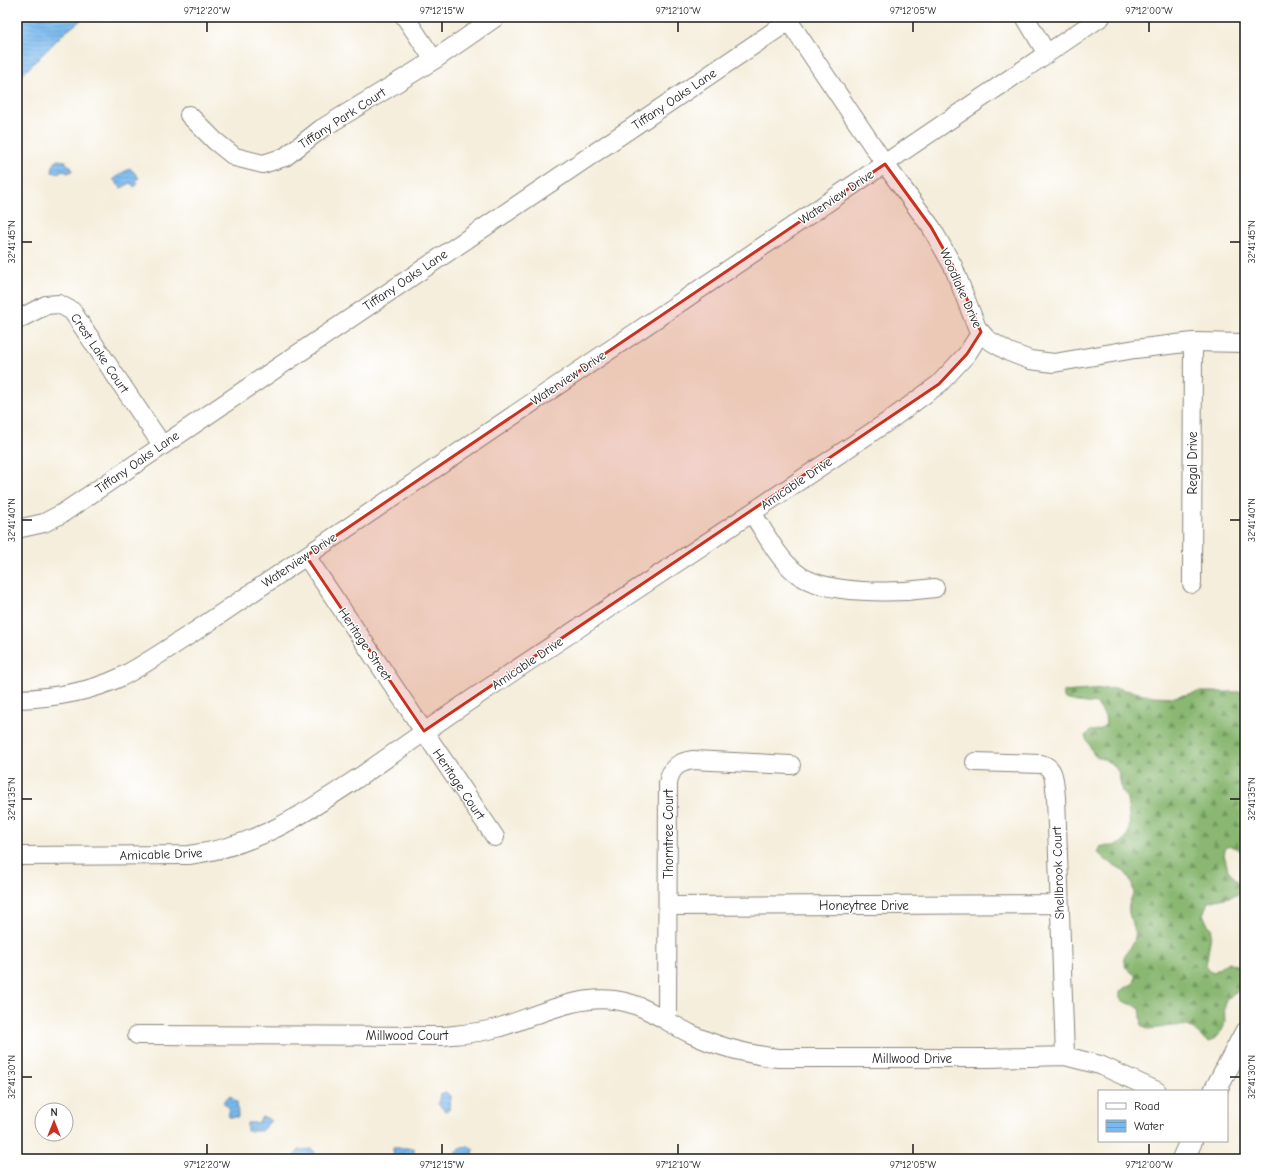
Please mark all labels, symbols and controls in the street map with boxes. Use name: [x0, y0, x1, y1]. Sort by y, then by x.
text: 97°12'20"W: [184, 5, 231, 17]
text: 97°12'15"W: [420, 5, 465, 17]
text: 97°12'10"W: [655, 5, 701, 17]
text: 97°12'05"W: [890, 5, 937, 17]
text: 97°12'00"W: [1125, 5, 1173, 17]
street label: Tiffany Oaks Lane: [629, 65, 719, 133]
street label: Tiffany Park Court: [296, 84, 389, 152]
street label: Waterview Drive: [796, 166, 877, 228]
text: 32°41'45"N: [6, 220, 18, 264]
text: 32°41'45"N: [1246, 220, 1258, 264]
street label: Tiffany Oaks Lane: [360, 246, 450, 314]
street label: Woodlake Drive: [937, 246, 985, 331]
street label: Crest Lake Court: [68, 310, 133, 397]
street label: Waterview Drive: [528, 347, 609, 409]
street label: Tiffany Oaks Lane: [92, 427, 182, 496]
street label: Regal Drive: [1185, 431, 1200, 494]
street label: Amicable Drive: [757, 453, 835, 512]
text: 32°41'40"N: [6, 498, 18, 542]
text: 32°41'40"N: [1246, 498, 1258, 542]
street label: Waterview Drive: [259, 529, 340, 591]
street label: Heritage Street: [335, 605, 396, 684]
street label: Amicable Drive: [488, 633, 566, 692]
street label: Heritage Court: [430, 746, 489, 823]
text: 32°41'35"N: [6, 777, 18, 821]
text: 32°41'35"N: [1246, 777, 1258, 821]
street label: Thorntree Court: [661, 788, 676, 879]
street label: Shellbrook Court: [1049, 825, 1067, 920]
street label: Amicable Drive: [119, 845, 203, 863]
street label: Honeytree Drive: [819, 898, 909, 913]
street label: Millwood Court: [366, 1028, 450, 1043]
street label: Millwood Drive: [872, 1051, 953, 1066]
text: 32°41'30"N: [6, 1055, 18, 1099]
text: 32°41'30"N: [1246, 1055, 1258, 1099]
legend: [1098, 1090, 1228, 1142]
text: Road: [1134, 1099, 1160, 1113]
north arrow: [34, 1102, 74, 1142]
text: N: [50, 1106, 58, 1119]
text: Water: [1134, 1119, 1164, 1133]
text: 97°12'20"W: [184, 1159, 231, 1171]
text: 97°12'15"W: [420, 1159, 465, 1171]
text: 97°12'10"W: [655, 1159, 701, 1171]
text: 97°12'05"W: [890, 1159, 937, 1171]
text: 97°12'00"W: [1125, 1159, 1173, 1171]

